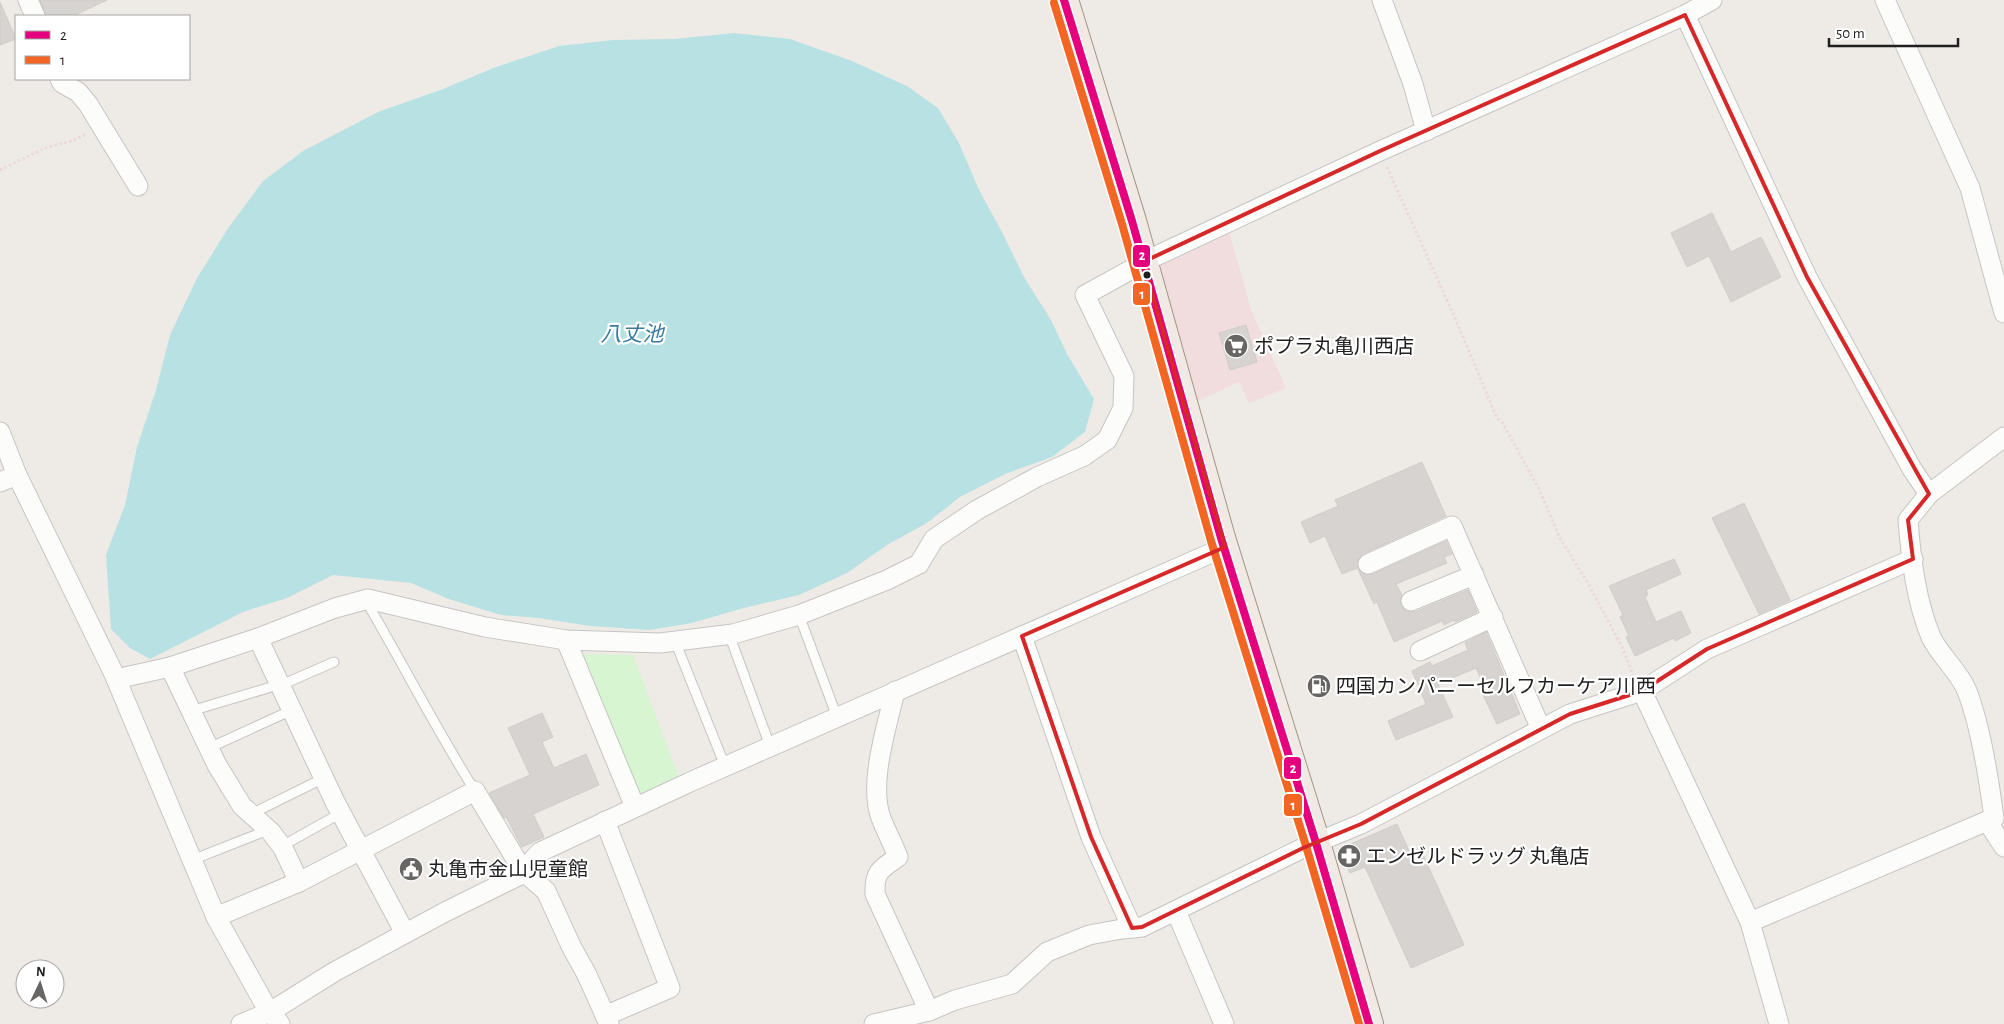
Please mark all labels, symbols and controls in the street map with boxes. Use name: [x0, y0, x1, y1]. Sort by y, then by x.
legend: [15, 15, 190, 80]
scale bar: [1829, 15, 1958, 47]
text: 50 m: [1836, 26, 1865, 41]
text: 2: [60, 28, 67, 43]
text: 1: [60, 53, 65, 68]
line badge: 2: [1132, 244, 1151, 268]
text: 2: [1139, 249, 1146, 263]
unlabelled marker: [1142, 270, 1152, 280]
line badge: 1: [1132, 282, 1151, 306]
text: 1: [1139, 288, 1145, 302]
water label: 八丈池: [601, 323, 665, 345]
supermarket icon: ポプラ丸亀川西店: [1223, 333, 1249, 359]
place label: ポプラ丸亀川西店: [1254, 335, 1414, 357]
fuel station icon: 四国カンパニーセルフカーケア川西: [1306, 673, 1332, 699]
place label: 四国カンパニーセルフカーケア川西: [1336, 676, 1656, 697]
line badge: 2: [1283, 756, 1302, 780]
text: 2: [1290, 762, 1297, 776]
line badge: 1: [1283, 793, 1303, 817]
text: 1: [1290, 799, 1296, 813]
pharmacy icon: エンゼルドラッグ 丸亀店: [1336, 843, 1362, 869]
place label: エンゼルドラッグ 丸亀店: [1366, 845, 1589, 867]
public building icon: 丸亀市金山児童館: [398, 856, 424, 882]
place label: 丸亀市金山児童館: [428, 858, 588, 880]
north arrow: [15, 959, 65, 1009]
text: N: [35, 965, 46, 979]

